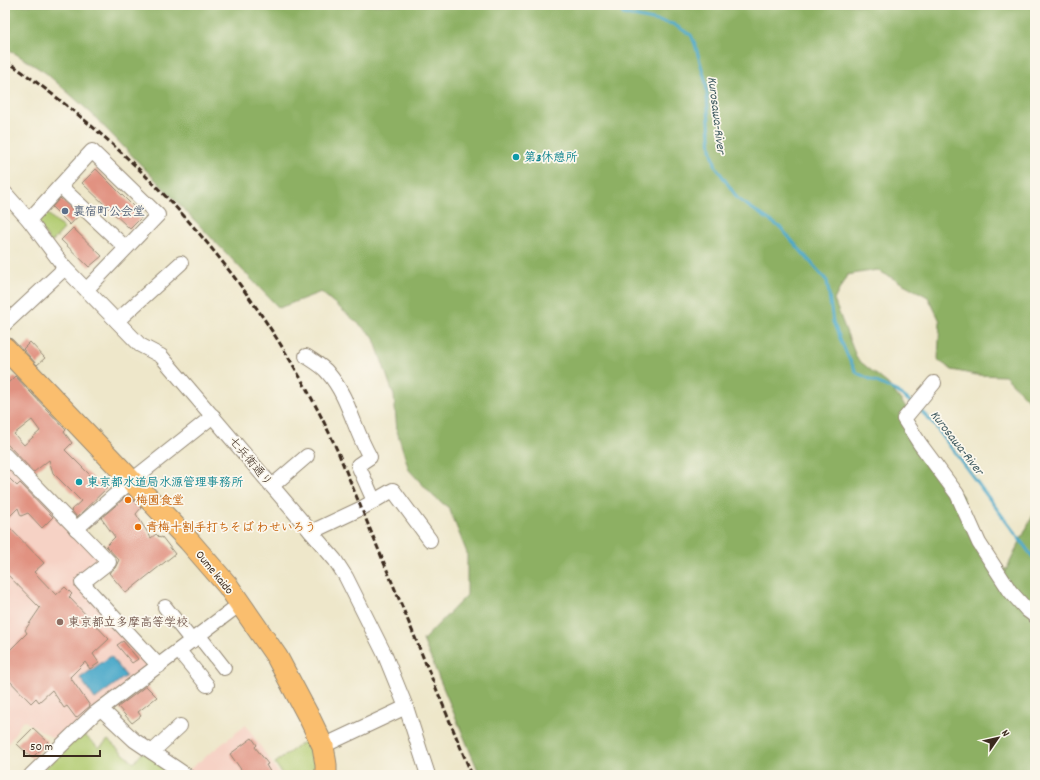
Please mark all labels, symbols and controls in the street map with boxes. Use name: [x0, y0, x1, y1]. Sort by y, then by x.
water label: Kurosawa-River: [701, 76, 730, 157]
place label: 第3休憩所: [524, 150, 578, 167]
marker: 第3休憩所: [511, 152, 521, 162]
place label: 裏宿町公会堂: [73, 204, 145, 221]
marker: 裏宿町公会堂: [60, 206, 70, 216]
water label: Kurosawa-River: [925, 407, 989, 482]
street label: 七兵衛通り: [224, 434, 276, 490]
place label: 東京都水道局水源管理事務所: [87, 475, 244, 492]
marker: 東京都水道局水源管理事務所: [74, 477, 84, 487]
place label: 梅園食堂: [136, 493, 184, 510]
marker: 梅園食堂: [123, 495, 133, 505]
place label: 青梅十割手打ちそば わせいろう: [146, 520, 317, 537]
marker: 青梅十割手打ちそば わせいろう: [133, 522, 143, 532]
street label: Oume kaido: [191, 547, 237, 599]
place label: 東京都立多摩高等学校: [68, 615, 188, 632]
marker: 東京都立多摩高等学校: [55, 617, 65, 627]
north arrow: [978, 718, 1018, 758]
text: N: [996, 727, 1013, 741]
scale bar: [24, 732, 100, 758]
text: 50 m: [30, 739, 53, 756]

